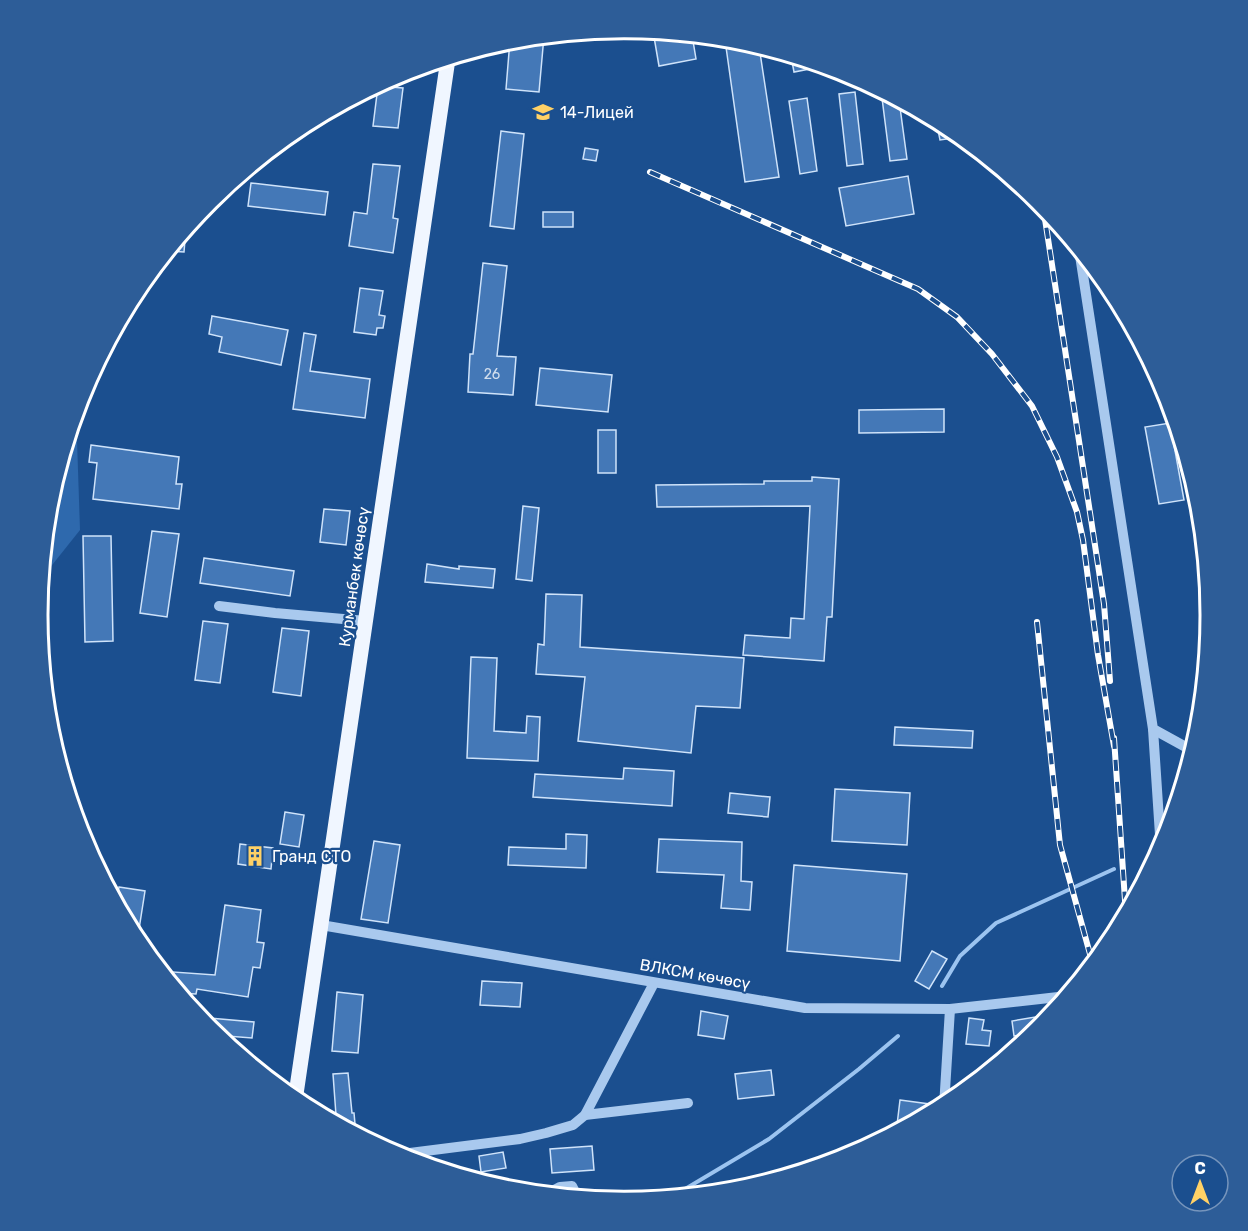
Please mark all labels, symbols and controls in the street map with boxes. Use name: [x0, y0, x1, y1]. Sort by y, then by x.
school or university icon: 14-Лицей: [531, 100, 555, 124]
place label: 14-Лицей: [560, 103, 634, 122]
house number: 26: [484, 366, 500, 383]
street label: Курманбек көчөсү: [335, 505, 373, 648]
building icon: Гранд СТО: [243, 844, 267, 868]
place label: Гранд СТО: [272, 847, 351, 866]
street label: ВЛКСМ көчөсү: [638, 955, 752, 993]
north arrow: [1170, 1153, 1230, 1213]
text: С: [1194, 1159, 1206, 1178]

